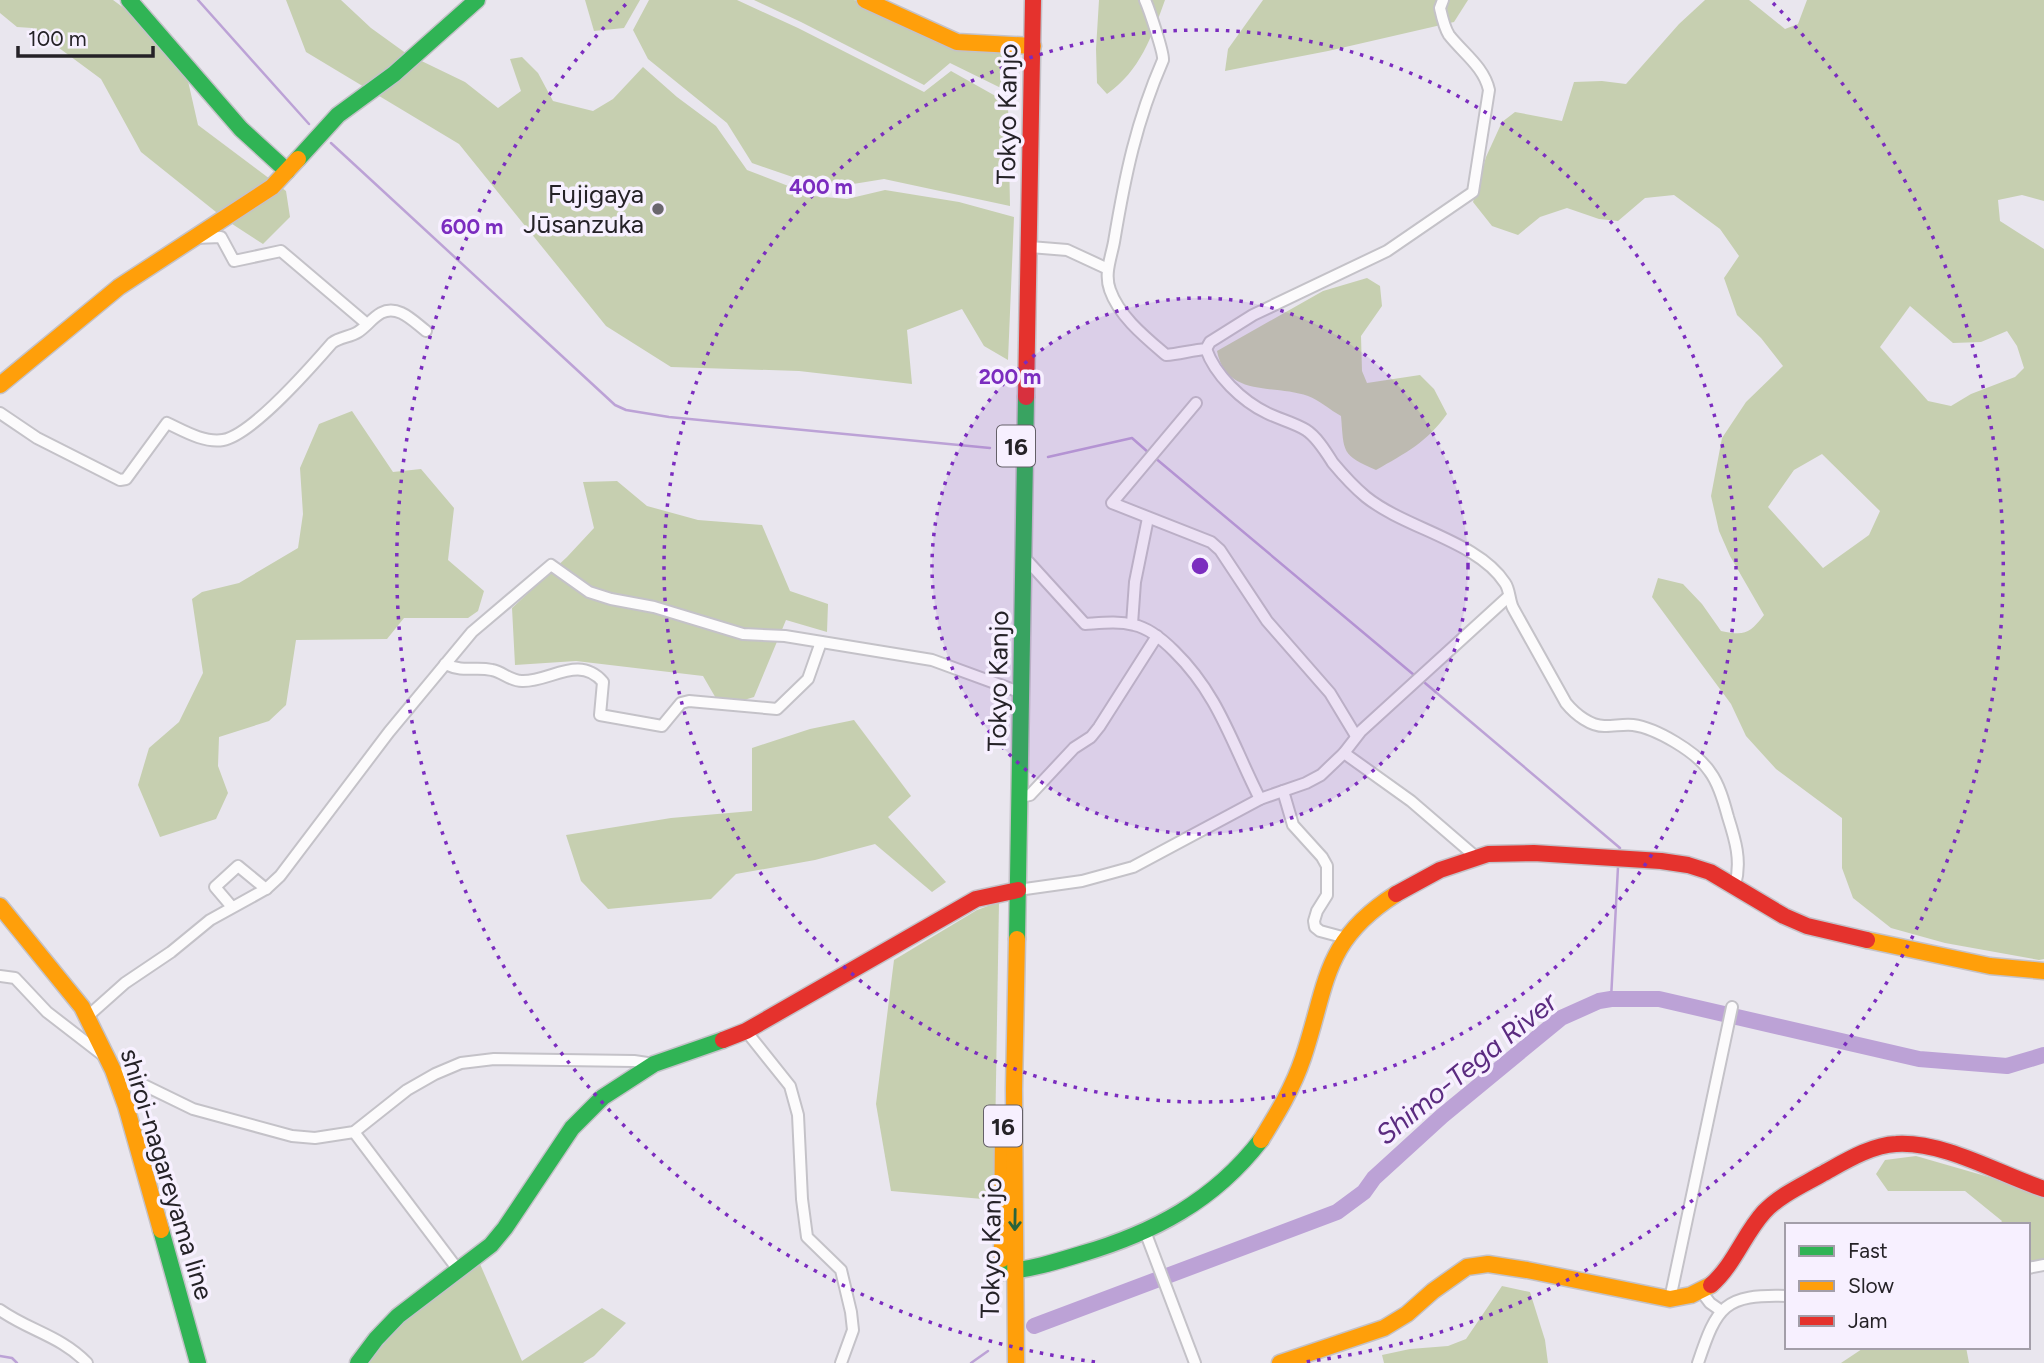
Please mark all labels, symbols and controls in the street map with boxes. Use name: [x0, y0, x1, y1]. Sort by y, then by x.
scale bar: [18, 14, 152, 58]
text: 100 m: [28, 26, 87, 51]
street label: Tokyo Kanjo: [990, 43, 1024, 185]
text: 400 m: [789, 174, 853, 199]
place label: Fujigaya Jūsanzuka: [523, 178, 644, 240]
marker: Fujigaya Jūsanzuka: [650, 201, 666, 217]
text: 600 m: [441, 214, 503, 239]
text: 200 m: [979, 364, 1041, 389]
road number: 16: [997, 426, 1035, 466]
centre of rings: [1188, 554, 1212, 578]
street label: Tokyo Kanjo: [981, 610, 1015, 752]
water label: Shimo-Tega River: [1369, 984, 1565, 1151]
street label: shiroi-nagareyama line: [114, 1044, 220, 1304]
road number: 16: [984, 1106, 1022, 1146]
street label: Tokyo Kanjo: [974, 1177, 1008, 1319]
one-way arrow: [1009, 1209, 1022, 1232]
legend: [1785, 1223, 2030, 1349]
text: Fast: [1848, 1238, 1888, 1263]
text: Slow: [1848, 1273, 1894, 1298]
text: Jam: [1848, 1308, 1887, 1333]

